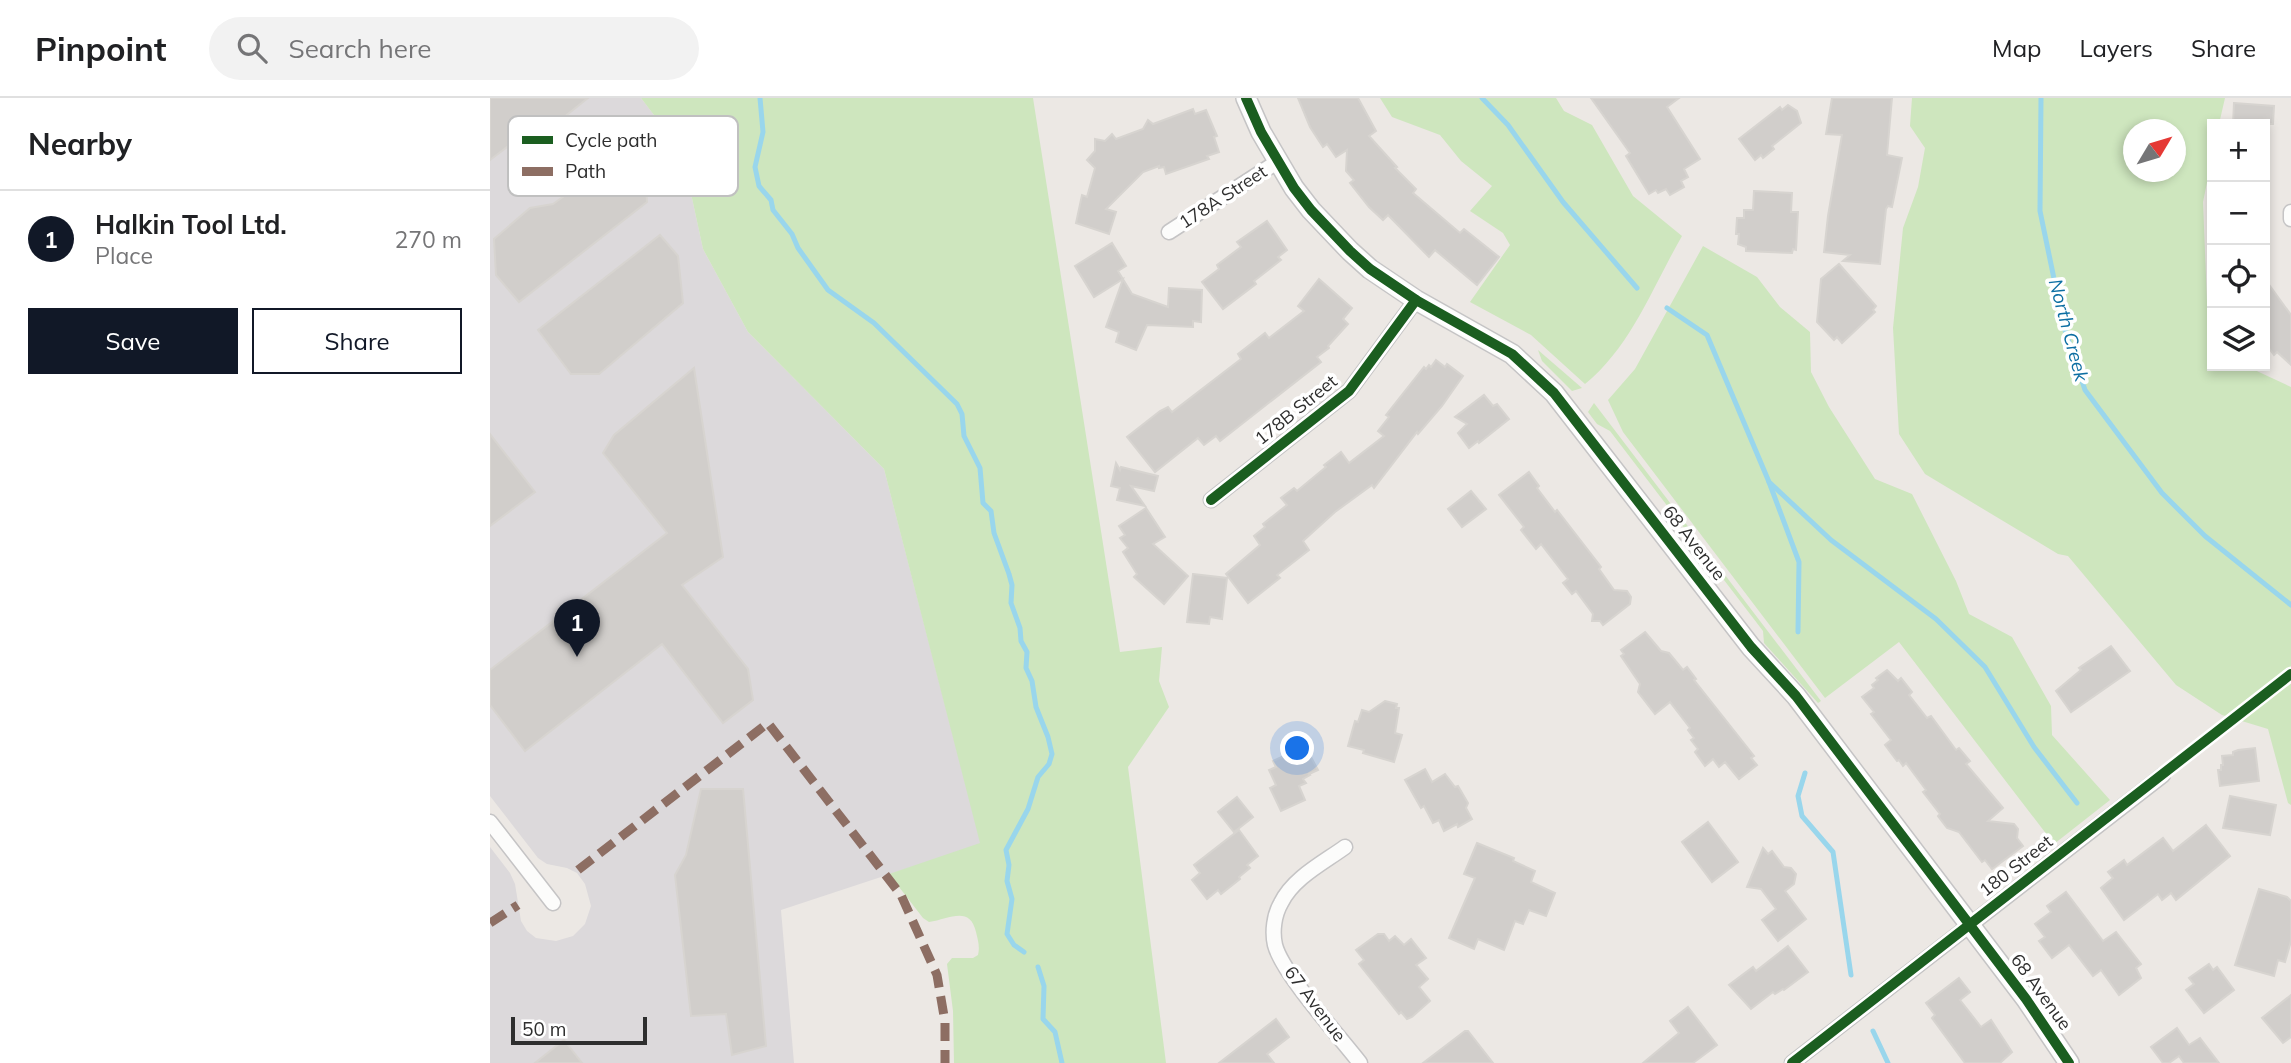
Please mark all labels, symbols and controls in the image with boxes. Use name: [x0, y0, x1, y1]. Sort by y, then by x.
search box: [209, 17, 699, 80]
text: Pinpoint: [35, 28, 167, 69]
icon: search: [233, 29, 271, 67]
text: Search here: [289, 32, 431, 65]
text: Map: [1992, 33, 2041, 63]
text: Layers: [2079, 33, 2153, 63]
text: Share: [2191, 33, 2256, 63]
legend: [508, 116, 738, 196]
north arrow: [2123, 119, 2186, 182]
map controls: [2207, 119, 2270, 371]
button: +: [2207, 119, 2270, 182]
text: Nearby: [28, 125, 132, 163]
text: Cycle path: [565, 128, 657, 152]
text: Path: [565, 159, 606, 183]
street label: 178A Street: [1174, 160, 1271, 233]
button: −: [2207, 182, 2270, 245]
text: Halkin Tool Ltd.: [95, 208, 287, 241]
text: 1: [44, 225, 58, 254]
text: 270 m: [394, 225, 462, 254]
text: Place: [95, 241, 153, 270]
button: locate: [2207, 245, 2270, 308]
water label: North Creek: [2044, 276, 2095, 385]
button: Save: [28, 308, 238, 374]
button: Share: [252, 308, 462, 374]
button: layers: [2207, 308, 2270, 371]
street label: 178B Street: [1250, 369, 1341, 450]
street label: 68 Avenue: [1658, 501, 1731, 585]
pin: 1: [554, 599, 600, 657]
your location: [1280, 731, 1314, 765]
street label: 180 Street: [1974, 830, 2057, 901]
street label: 68 Avenue: [2006, 949, 2077, 1034]
street label: 67 Avenue: [1279, 961, 1351, 1046]
scale bar: [511, 1014, 648, 1046]
text: 50 m: [522, 1017, 566, 1041]

